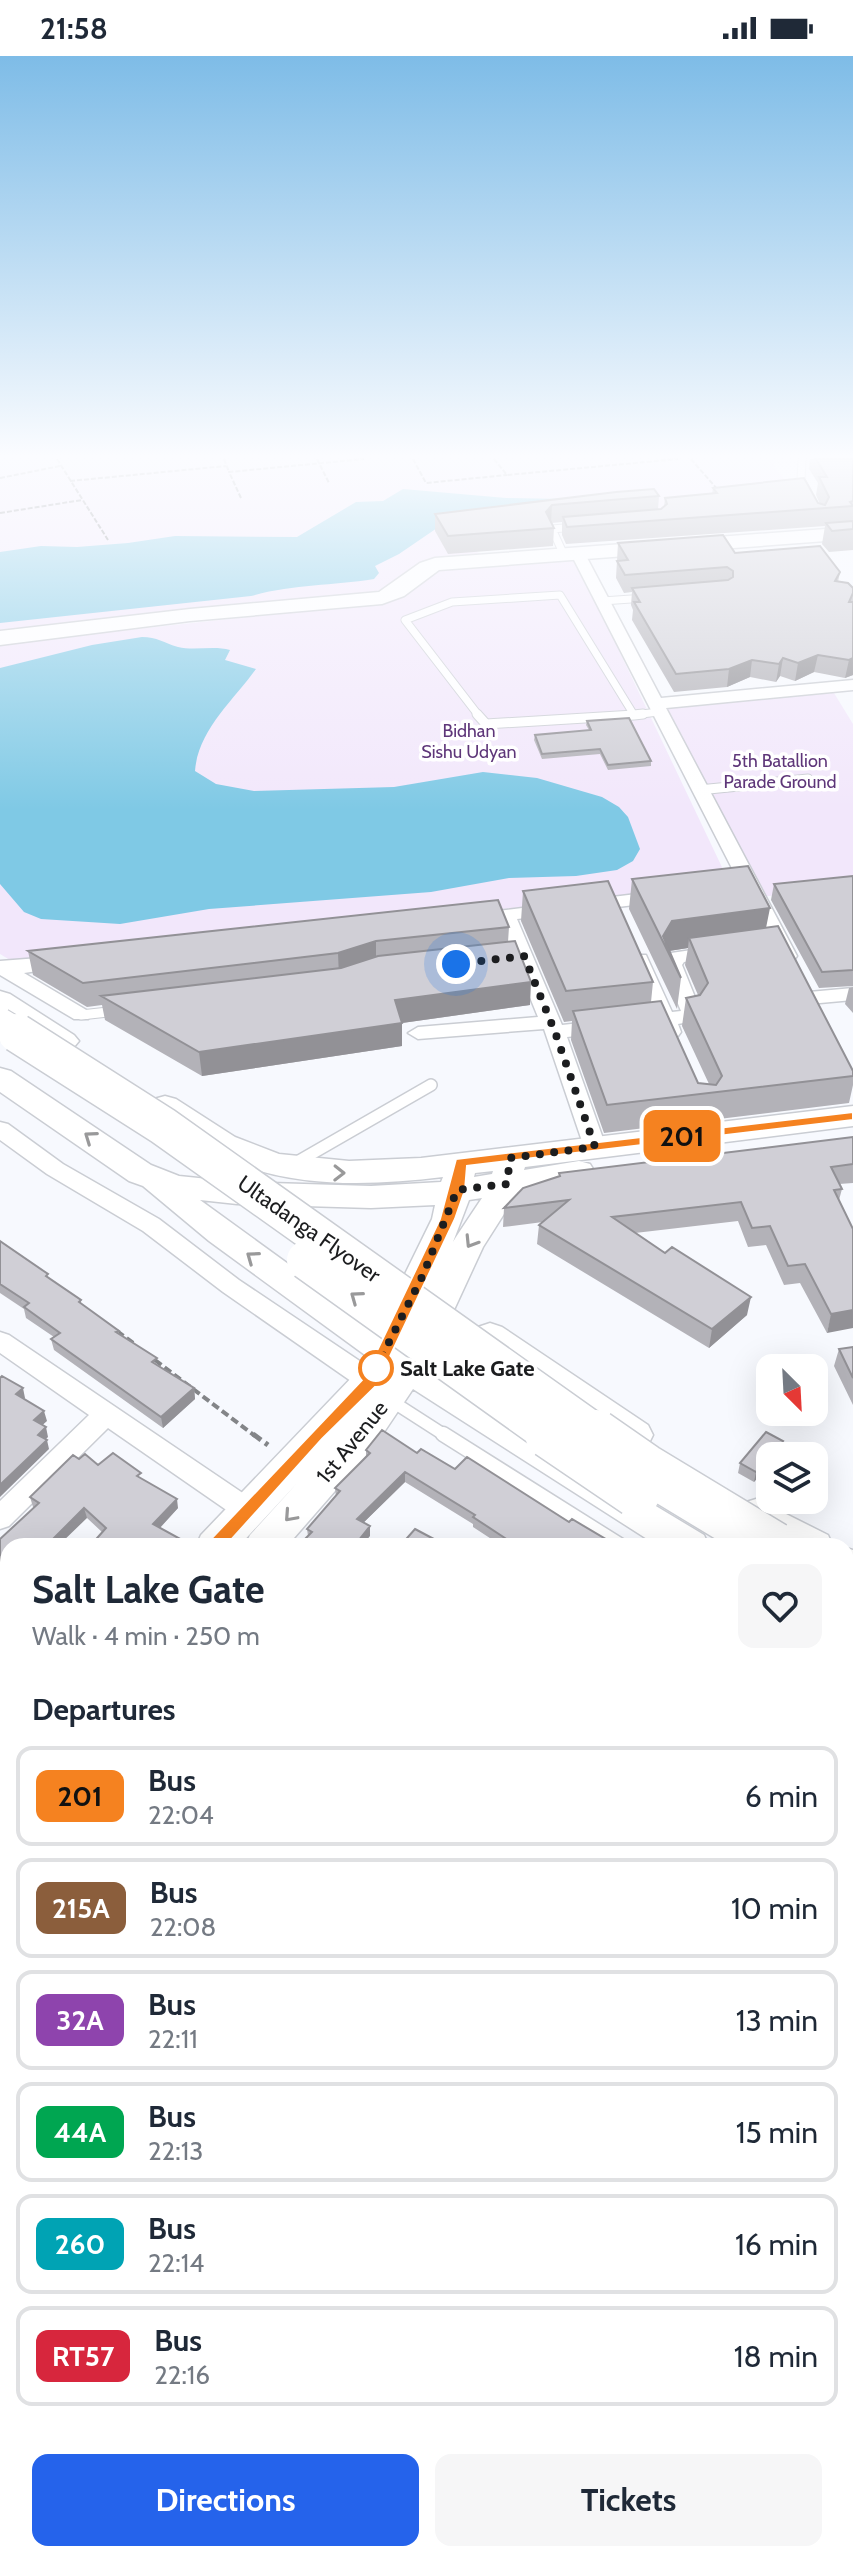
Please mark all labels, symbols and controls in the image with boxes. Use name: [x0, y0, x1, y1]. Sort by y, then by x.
text: 21:58: [40, 10, 108, 47]
park label: Bidhan Sishu Udyan: [421, 720, 517, 763]
park label: 5th Batallion Parade Ground: [724, 750, 836, 793]
your location: [436, 944, 476, 984]
line badge: 201: [636, 1110, 728, 1162]
text: 201: [660, 1119, 704, 1153]
one-way arrow: [84, 1132, 98, 1147]
one-way arrow: [333, 1164, 346, 1181]
street label: Ultadanga Flyover: [232, 1170, 386, 1288]
one-way arrow: [466, 1233, 481, 1247]
one-way arrow: [247, 1252, 261, 1266]
one-way arrow: [350, 1292, 365, 1306]
marker: Salt Lake Gate: [359, 1351, 393, 1385]
north arrow: [756, 1354, 828, 1426]
map controls: [756, 1354, 828, 1514]
place label: Salt Lake Gate: [400, 1355, 535, 1382]
street label: 1st Avenue: [311, 1395, 393, 1489]
button: layers: [756, 1442, 828, 1514]
one-way arrow: [286, 1506, 300, 1521]
button: heart: [738, 1564, 822, 1648]
text: Salt Lake Gate: [32, 1566, 265, 1613]
text: Walk · 4 min · 250 m: [32, 1620, 260, 1652]
text: Departures: [32, 1691, 176, 1728]
text: Bus: [148, 1762, 196, 1799]
text: 6 min: [745, 1778, 818, 1815]
text: 201: [58, 1779, 102, 1813]
text: 22:04: [148, 1799, 214, 1831]
text: Bus: [150, 1874, 198, 1911]
text: 10 min: [731, 1890, 818, 1927]
text: 215A: [52, 1891, 110, 1925]
text: 22:08: [150, 1911, 216, 1943]
text: Bus: [148, 1986, 196, 2023]
text: 13 min: [736, 2002, 818, 2039]
text: 32A: [56, 2003, 104, 2037]
text: 22:11: [148, 2023, 198, 2055]
text: Bus: [148, 2098, 196, 2135]
text: 15 min: [736, 2114, 818, 2151]
text: 44A: [54, 2115, 106, 2149]
text: 22:13: [148, 2135, 203, 2167]
text: Bus: [148, 2210, 196, 2247]
text: 16 min: [735, 2226, 818, 2263]
text: 260: [55, 2227, 105, 2261]
text: 22:14: [148, 2247, 204, 2279]
text: Bus: [154, 2322, 202, 2359]
text: 18 min: [734, 2338, 818, 2375]
text: RT57: [52, 2339, 114, 2373]
text: 22:16: [154, 2359, 210, 2391]
button: Directions: [32, 2454, 419, 2546]
button: Tickets: [435, 2454, 822, 2546]

